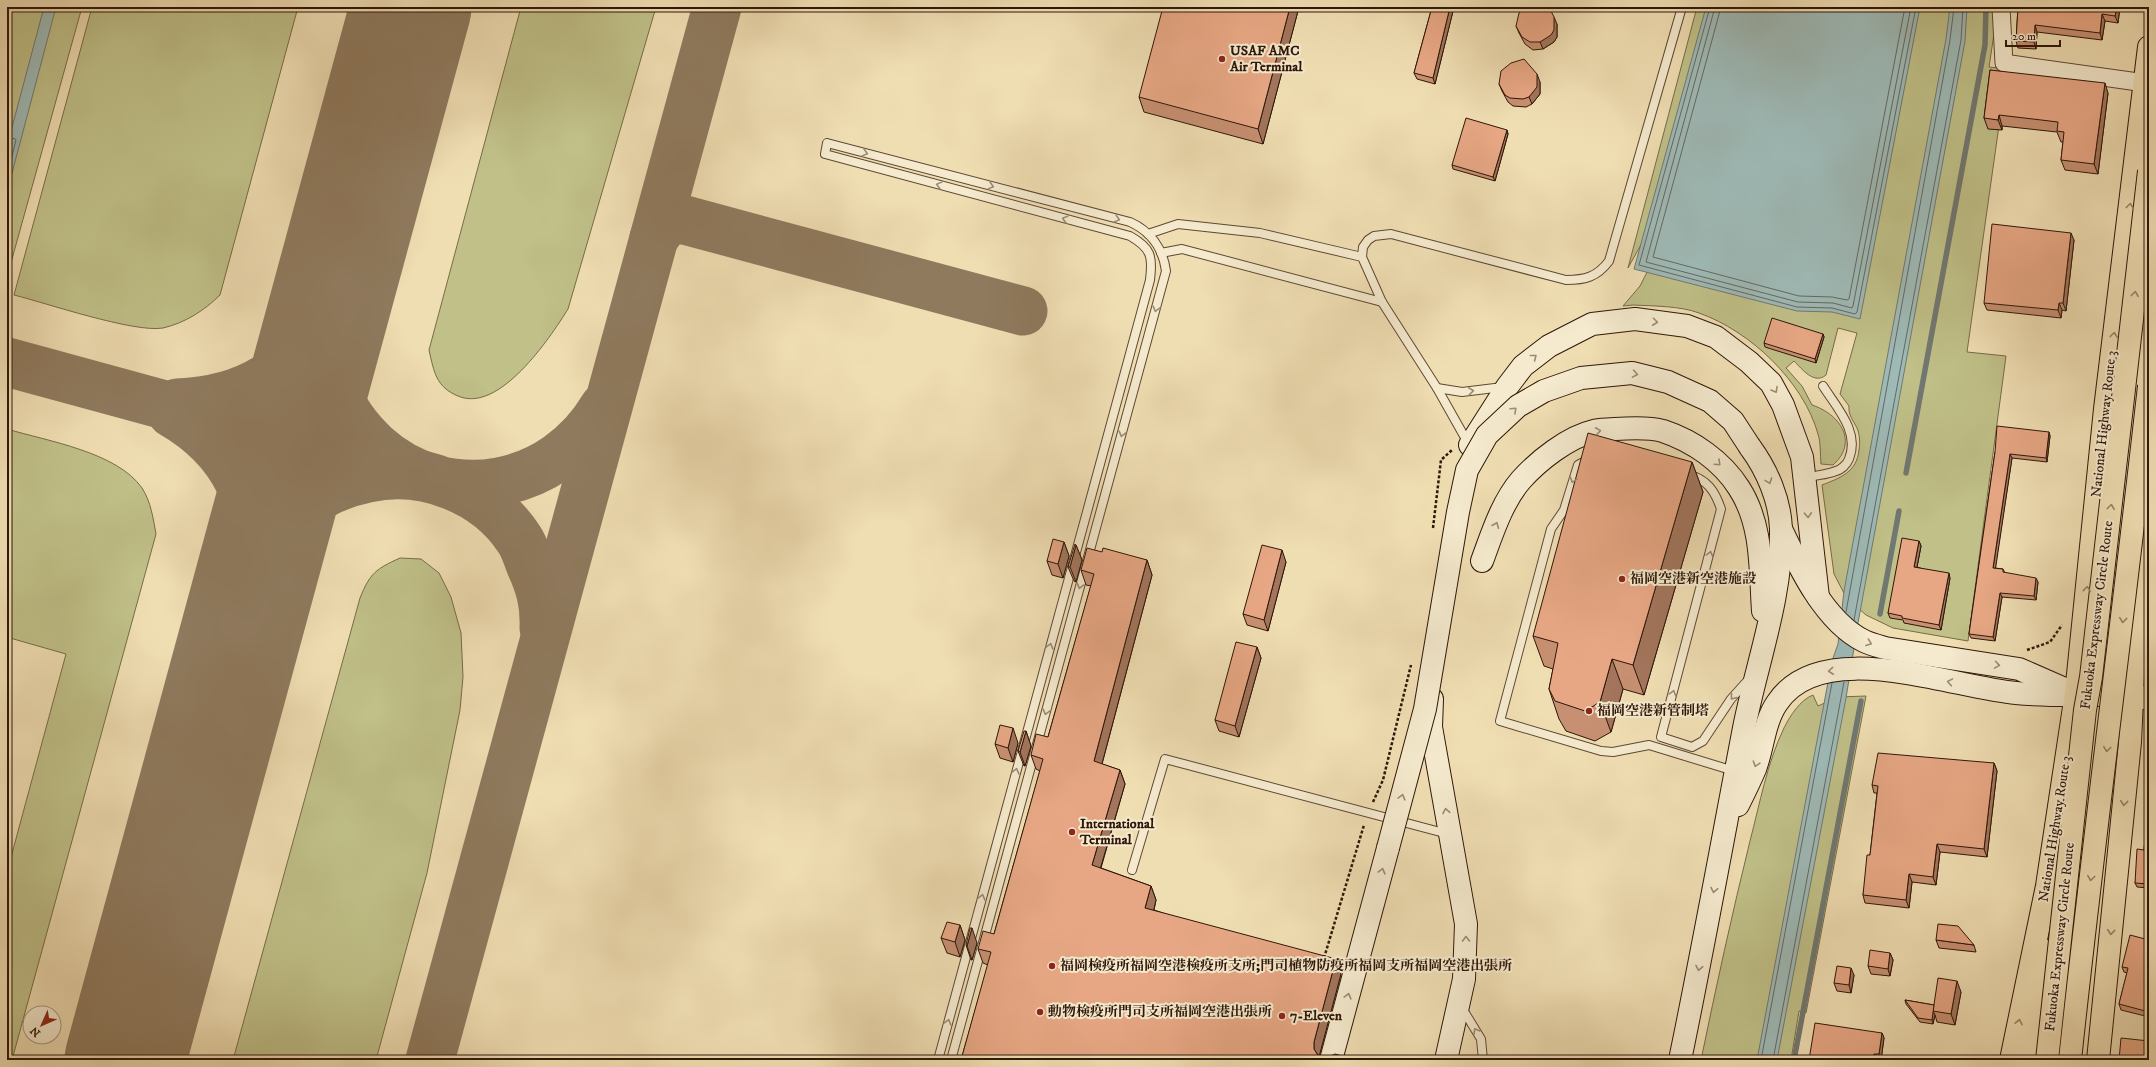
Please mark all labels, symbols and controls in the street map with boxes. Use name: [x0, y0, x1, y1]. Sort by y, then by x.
scale bar: [2006, 22, 2060, 48]
text: 20 m: [2012, 29, 2036, 44]
place label: USAF AMC Air Terminal: [1229, 42, 1303, 76]
marker: USAF AMC Air Terminal: [1217, 54, 1227, 64]
one-way arrow: [861, 148, 868, 157]
one-way arrow: [936, 181, 943, 190]
one-way arrow: [987, 181, 994, 190]
one-way arrow: [2126, 203, 2135, 209]
one-way arrow: [1114, 214, 1120, 222]
one-way arrow: [1061, 215, 1068, 223]
one-way arrow: [2130, 291, 2139, 297]
one-way arrow: [1152, 305, 1161, 312]
one-way arrow: [1652, 317, 1658, 326]
one-way arrow: [2110, 332, 2119, 338]
street label: National Highway Route 3: [2087, 350, 2121, 498]
one-way arrow: [1530, 355, 1537, 362]
one-way arrow: [1632, 370, 1638, 378]
one-way arrow: [1770, 386, 1777, 394]
one-way arrow: [1468, 387, 1475, 396]
one-way arrow: [1509, 408, 1516, 415]
one-way arrow: [1595, 427, 1601, 436]
one-way arrow: [1118, 430, 1127, 437]
one-way arrow: [1713, 459, 1721, 466]
one-way arrow: [1569, 477, 1578, 484]
one-way arrow: [1764, 477, 1772, 484]
one-way arrow: [2106, 504, 2115, 510]
one-way arrow: [1803, 512, 1812, 518]
street label: Fukuoka Expressway Circle Route: [2076, 519, 2118, 710]
one-way arrow: [1491, 521, 1499, 529]
one-way arrow: [1705, 551, 1713, 557]
place label: 福岡空港新空港施設: [1630, 570, 1756, 588]
marker: 福岡空港新空港施設: [1617, 574, 1627, 584]
one-way arrow: [1076, 583, 1085, 590]
one-way arrow: [2082, 586, 2091, 592]
one-way arrow: [2118, 616, 2127, 623]
one-way arrow: [1866, 638, 1873, 646]
one-way arrow: [1046, 643, 1054, 649]
one-way arrow: [1994, 660, 2000, 669]
one-way arrow: [1828, 666, 1834, 675]
one-way arrow: [1947, 678, 1953, 687]
one-way arrow: [1668, 690, 1677, 697]
one-way arrow: [1731, 693, 1738, 700]
place label: 福岡空港新管制塔: [1597, 702, 1709, 720]
marker: 福岡空港新管制塔: [1584, 706, 1594, 716]
one-way arrow: [1042, 708, 1051, 715]
one-way arrow: [2103, 746, 2112, 752]
street label: National Highway Route 3: [2035, 755, 2075, 903]
one-way arrow: [1752, 761, 1761, 768]
one-way arrow: [1012, 768, 1020, 775]
one-way arrow: [1397, 793, 1405, 800]
one-way arrow: [2120, 800, 2129, 806]
one-way arrow: [1443, 808, 1451, 814]
place label: International Terminal: [1079, 815, 1155, 849]
marker: International Terminal: [1067, 827, 1077, 837]
street label: Fukuoka Expressway Circle Route: [2041, 841, 2079, 1032]
one-way arrow: [1377, 868, 1386, 875]
one-way arrow: [2086, 875, 2095, 881]
one-way arrow: [1711, 887, 1719, 893]
one-way arrow: [978, 894, 986, 900]
one-way arrow: [2107, 929, 2116, 935]
one-way arrow: [1462, 936, 1470, 942]
place label: 福岡検疫所福岡空港検疫所支所;門司植物防疫所福岡支所福岡空港出張所: [1060, 957, 1512, 975]
marker: 福岡検疫所福岡空港検疫所支所;門司植物防疫所福岡支所福岡空港出張所: [1047, 961, 1057, 971]
one-way arrow: [1695, 965, 1703, 971]
one-way arrow: [1344, 993, 1352, 1000]
place label: 動物検疫所門司支所福岡空港出張所: [1048, 1003, 1272, 1021]
north arrow: [22, 1005, 62, 1045]
marker: 動物検疫所門司支所福岡空港出張所: [1035, 1007, 1045, 1017]
place label: 7-Eleven: [1290, 1007, 1343, 1025]
marker: 7-Eleven: [1277, 1011, 1287, 1021]
one-way arrow: [944, 1019, 952, 1026]
one-way arrow: [2015, 1019, 2023, 1025]
text: N: [27, 1023, 44, 1040]
one-way arrow: [1473, 1028, 1480, 1035]

